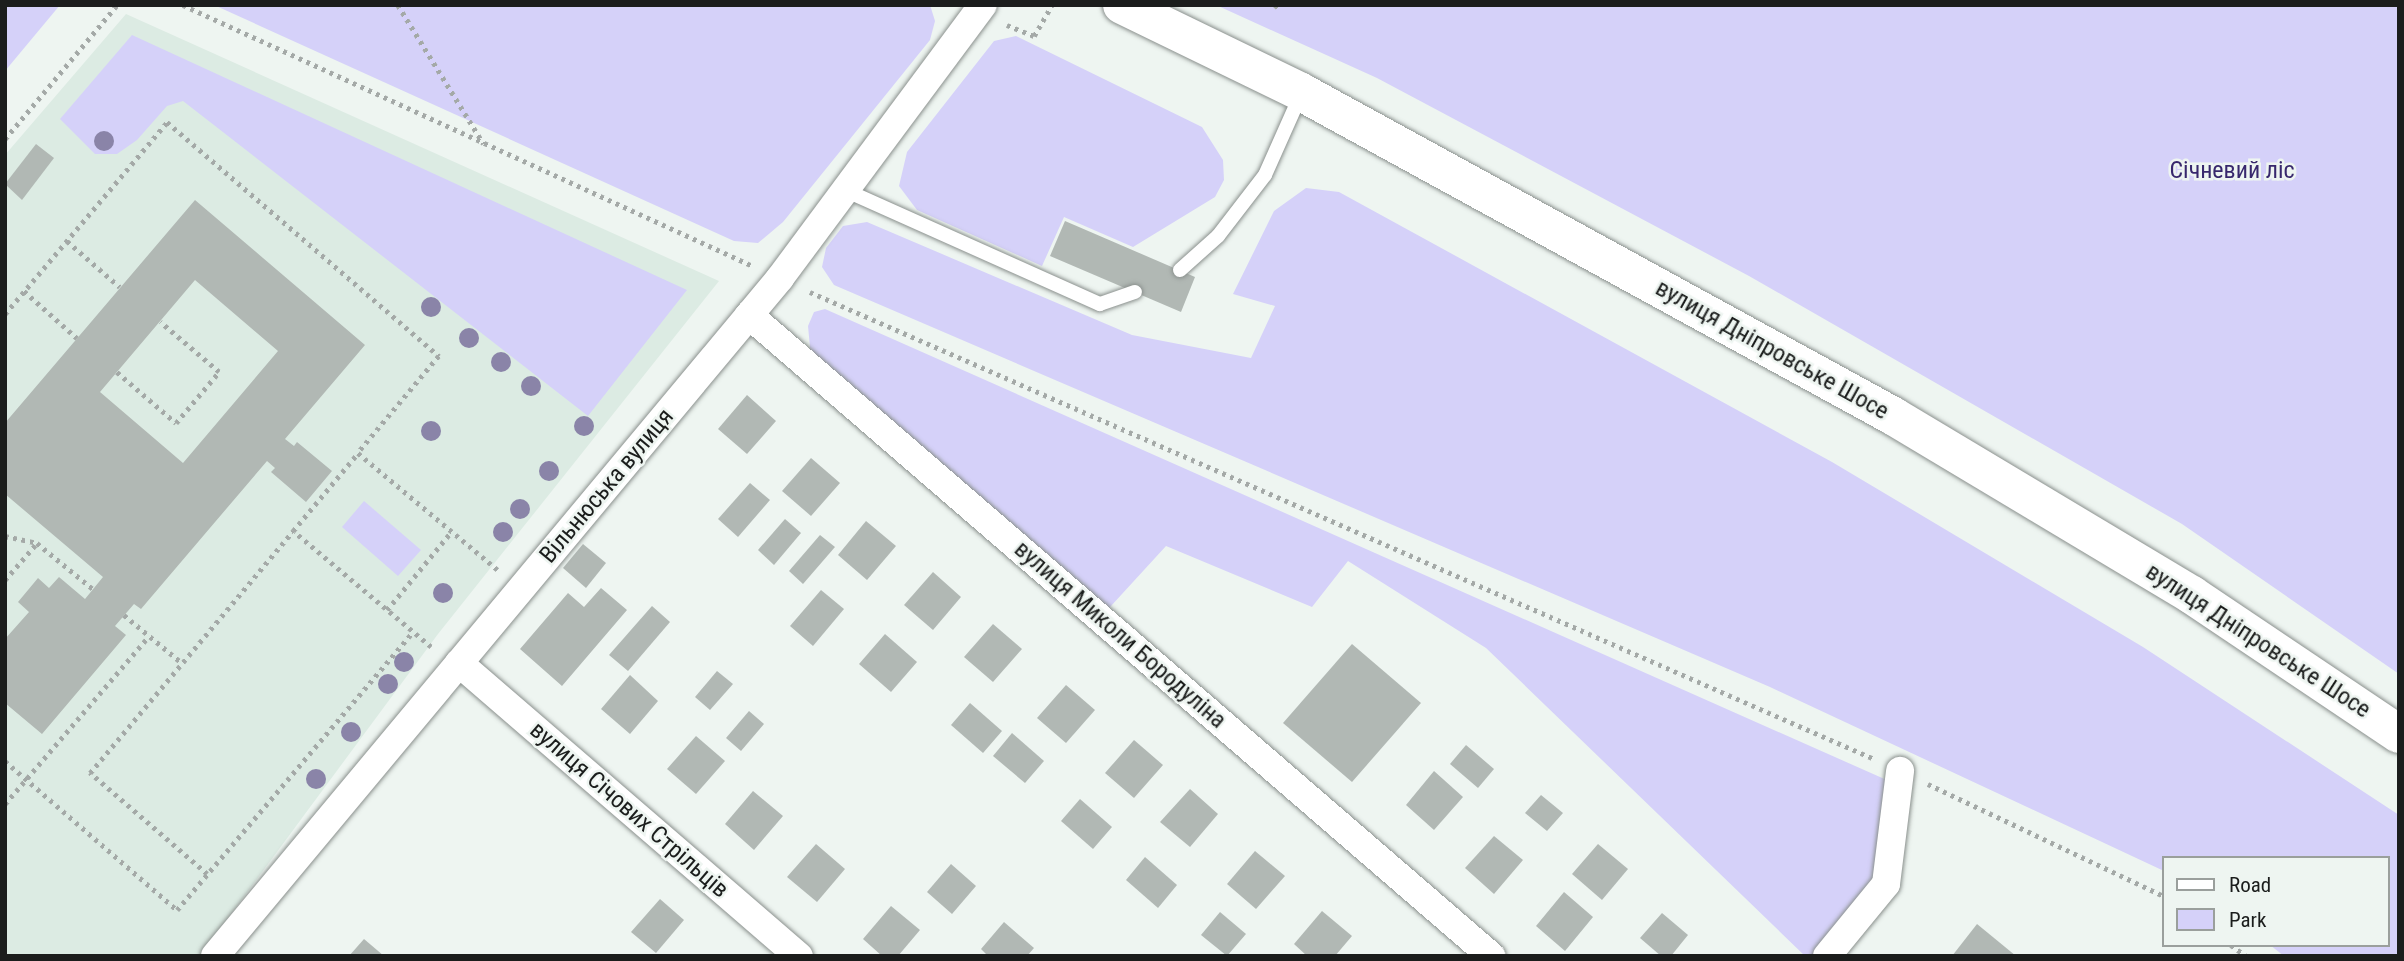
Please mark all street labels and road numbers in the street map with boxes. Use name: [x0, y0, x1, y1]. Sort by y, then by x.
street label: вулиця Дніпровське Шосе: [1650, 274, 1894, 426]
street label: Вільнюська вулиця: [534, 403, 680, 569]
street label: вулиця Миколи Бородуліна: [1008, 535, 1232, 735]
street label: вулиця Дніпровське Шосе: [2140, 558, 2376, 724]
street label: вулиця Січових Стрільців: [524, 716, 734, 904]

